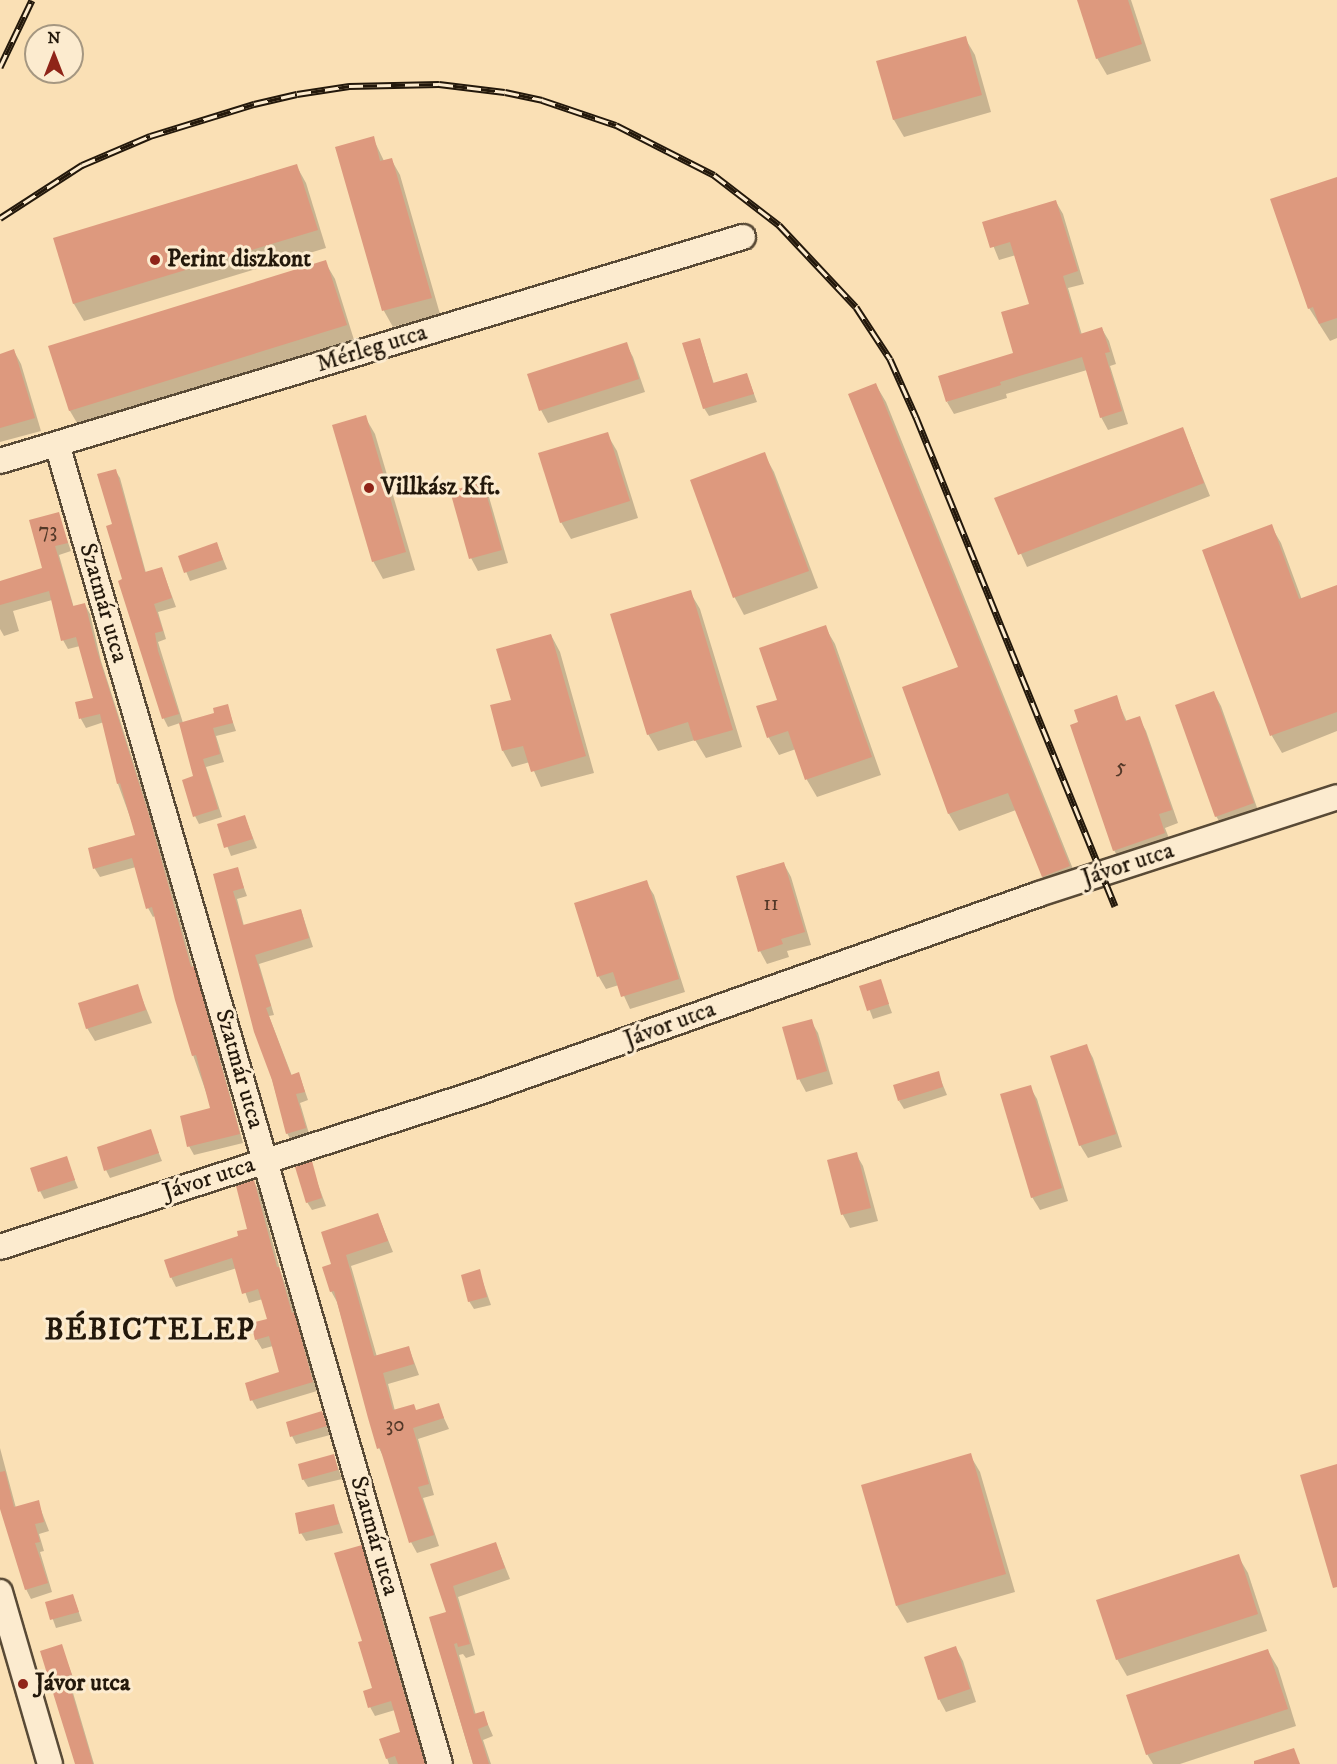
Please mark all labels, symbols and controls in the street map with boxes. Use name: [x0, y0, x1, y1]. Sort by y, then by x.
north arrow: [24, 24, 84, 84]
text: N: [47, 28, 61, 48]
place label: Perint diszkont: [167, 246, 311, 274]
marker: Perint diszkont: [148, 253, 162, 267]
street label: Mérleg utca: [313, 319, 431, 379]
place label: Villkász Kft.: [381, 474, 500, 502]
marker: Villkász Kft.: [362, 481, 376, 495]
house number: 73: [39, 518, 57, 544]
street label: Szatmár utca: [72, 540, 134, 666]
house number: 5: [1116, 754, 1126, 780]
street label: Jávor utca: [1078, 837, 1178, 893]
house number: 11: [763, 891, 779, 917]
street label: Jávor utca: [620, 995, 720, 1055]
street label: Szatmár utca: [208, 1006, 270, 1132]
street label: Jávor utca: [159, 1151, 259, 1207]
district label: BÉBICTELEP: [45, 1313, 255, 1349]
house number: 30: [385, 1412, 405, 1438]
street label: Szatmár utca: [343, 1473, 405, 1599]
place label: Jávor utca: [35, 1670, 130, 1698]
marker: Jávor utca: [16, 1677, 30, 1691]

